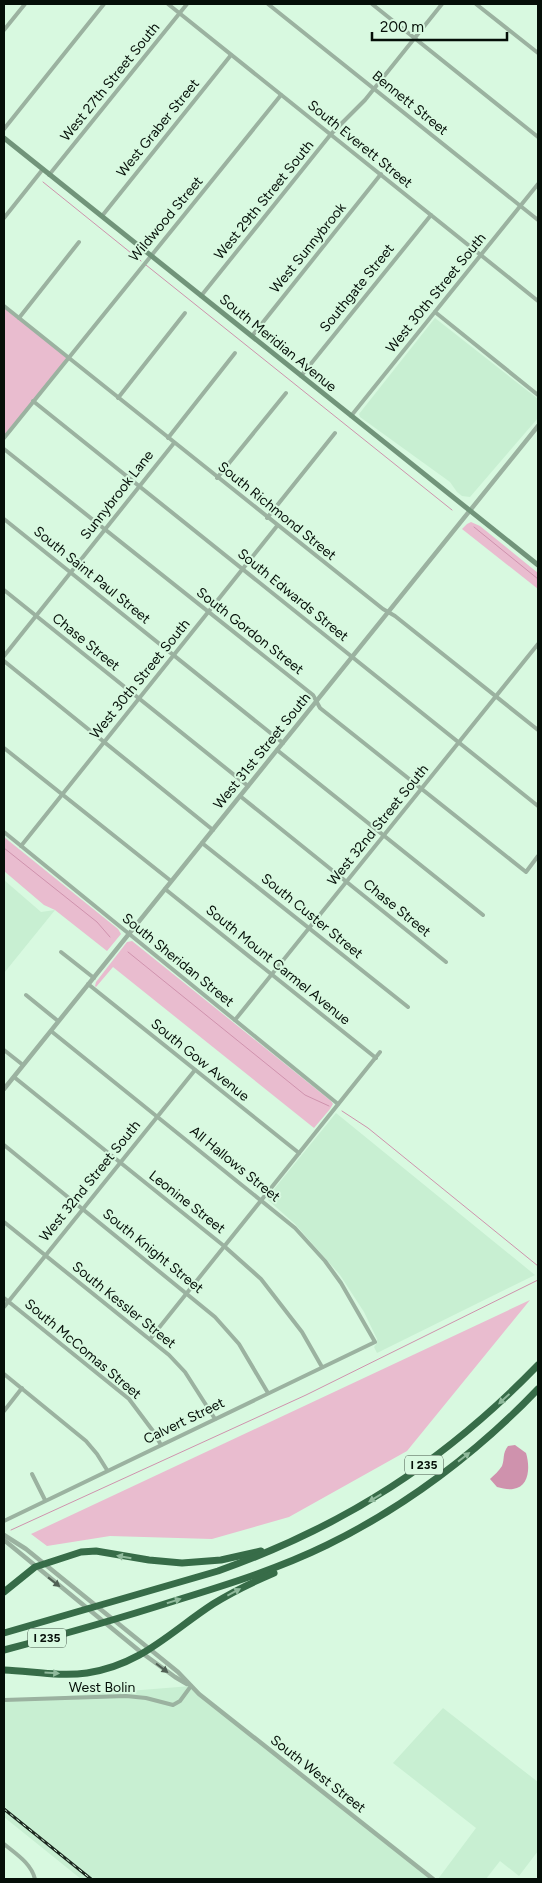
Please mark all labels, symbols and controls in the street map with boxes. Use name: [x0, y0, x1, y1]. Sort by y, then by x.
scale bar: [372, 10, 507, 42]
text: 200 m: [380, 18, 424, 36]
street label: West 27th Street South: [57, 19, 163, 145]
street label: Bennett Street: [369, 67, 451, 139]
street label: West Graber Street: [113, 75, 203, 181]
street label: South Everett Street: [304, 97, 416, 191]
street label: West 29th Street South: [211, 137, 317, 263]
street label: Wildwood Street: [125, 173, 207, 265]
street label: West Sunnybrook: [266, 199, 350, 296]
street label: West 30th Street South: [382, 230, 490, 356]
street label: Southgate Street: [316, 240, 398, 336]
street label: South Meridian Avenue: [216, 291, 340, 396]
street label: Sunnybrook Lane: [77, 447, 157, 543]
street label: South Richmond Street: [214, 458, 340, 564]
street label: South Saint Paul Street: [30, 523, 154, 627]
street label: South Edwards Street: [234, 545, 352, 645]
street label: South Gordon Street: [193, 584, 307, 678]
street label: Chase Street: [49, 610, 123, 674]
street label: West 30th Street South: [86, 616, 194, 742]
street label: West 31st Street South: [210, 689, 314, 813]
street label: West 32nd Street South: [324, 761, 432, 889]
street label: South Custer Street: [258, 870, 366, 962]
street label: Chase Street: [360, 876, 434, 940]
street label: South Mount Carmel Avenue: [202, 901, 354, 1029]
street label: South Sheridan Street: [119, 910, 237, 1010]
street label: South Gow Avenue: [147, 1015, 253, 1105]
street label: West 32nd Street South: [36, 1117, 144, 1245]
street label: All Hallows Street: [187, 1122, 283, 1206]
street label: Leonine Street: [145, 1167, 229, 1237]
street label: South Knight Street: [99, 1205, 207, 1297]
street label: South Kessler Street: [69, 1258, 179, 1352]
street label: South McComas Street: [21, 1295, 145, 1403]
one-way arrow: [498, 1393, 510, 1405]
street label: Calvert Street: [141, 1394, 227, 1448]
one-way arrow: [457, 1452, 470, 1463]
road number: I 235: [405, 1456, 443, 1474]
one-way arrow: [369, 1493, 382, 1502]
one-way arrow: [116, 1552, 132, 1560]
one-way arrow: [48, 1577, 61, 1588]
one-way arrow: [226, 1588, 241, 1596]
one-way arrow: [167, 1597, 182, 1605]
road number: I 235: [28, 1629, 66, 1648]
one-way arrow: [155, 1663, 169, 1673]
one-way arrow: [45, 1669, 61, 1677]
street label: West Bolin: [69, 1679, 135, 1696]
street label: South West Street: [267, 1732, 369, 1816]

